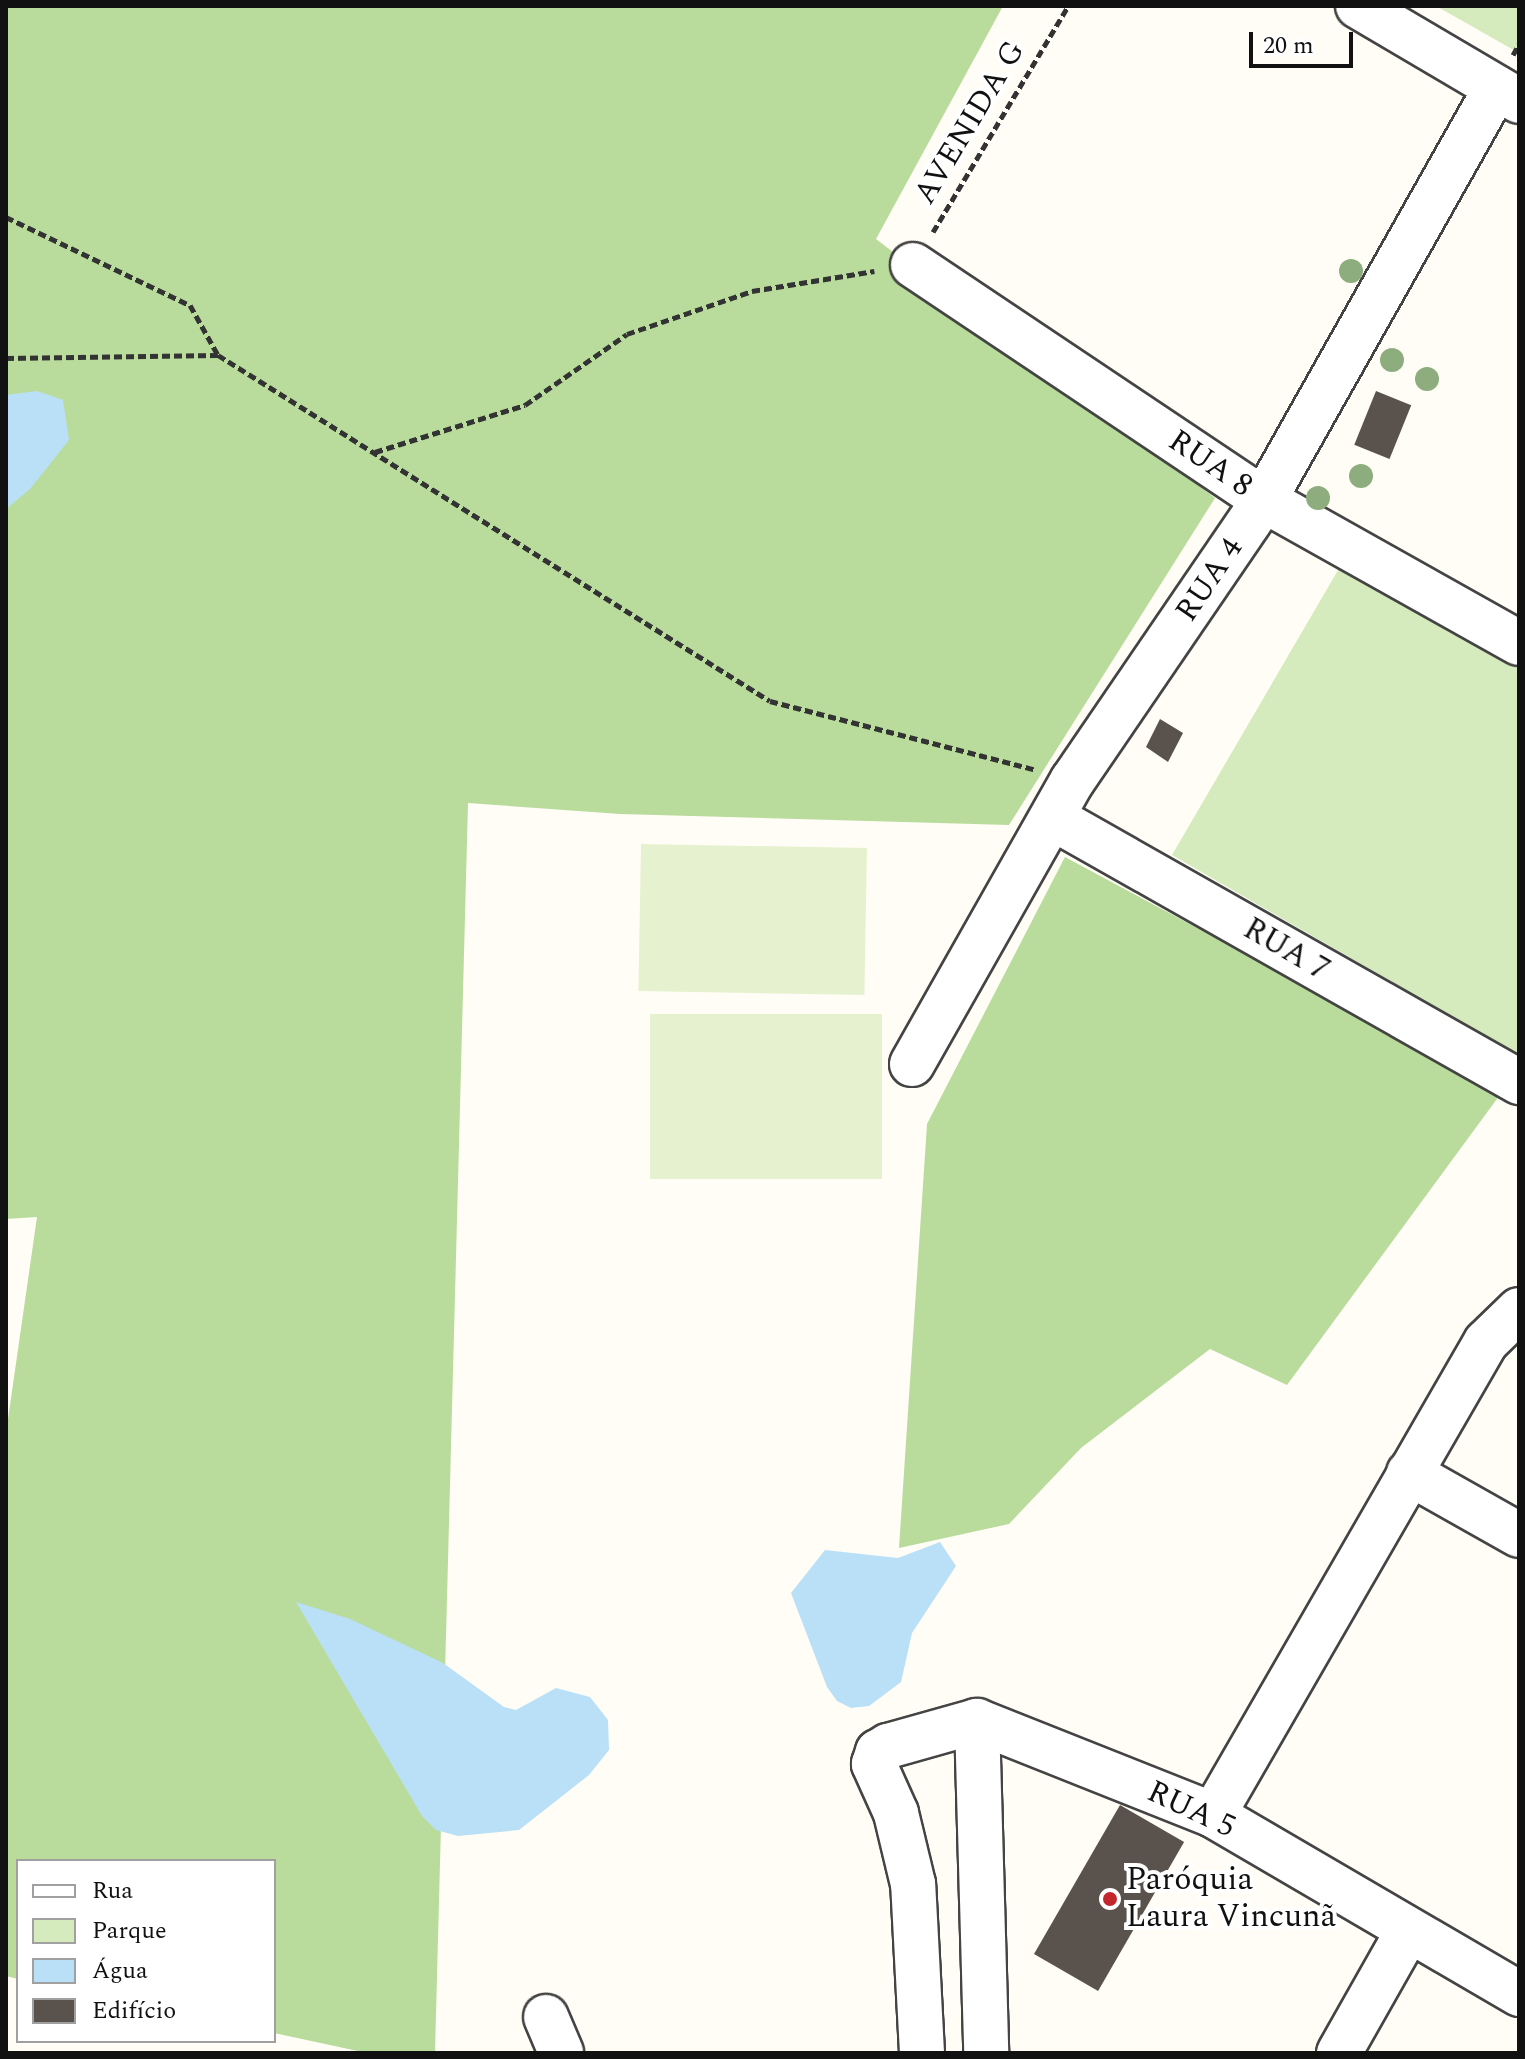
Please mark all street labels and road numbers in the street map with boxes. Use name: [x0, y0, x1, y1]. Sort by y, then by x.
street label: AVENIDA G: [906, 34, 1034, 212]
street label: RUA 8: [1161, 422, 1259, 506]
street label: RUA 4: [1168, 531, 1252, 629]
street label: RUA 7: [1236, 910, 1336, 990]
street label: RUA 5: [1141, 1773, 1241, 1847]

